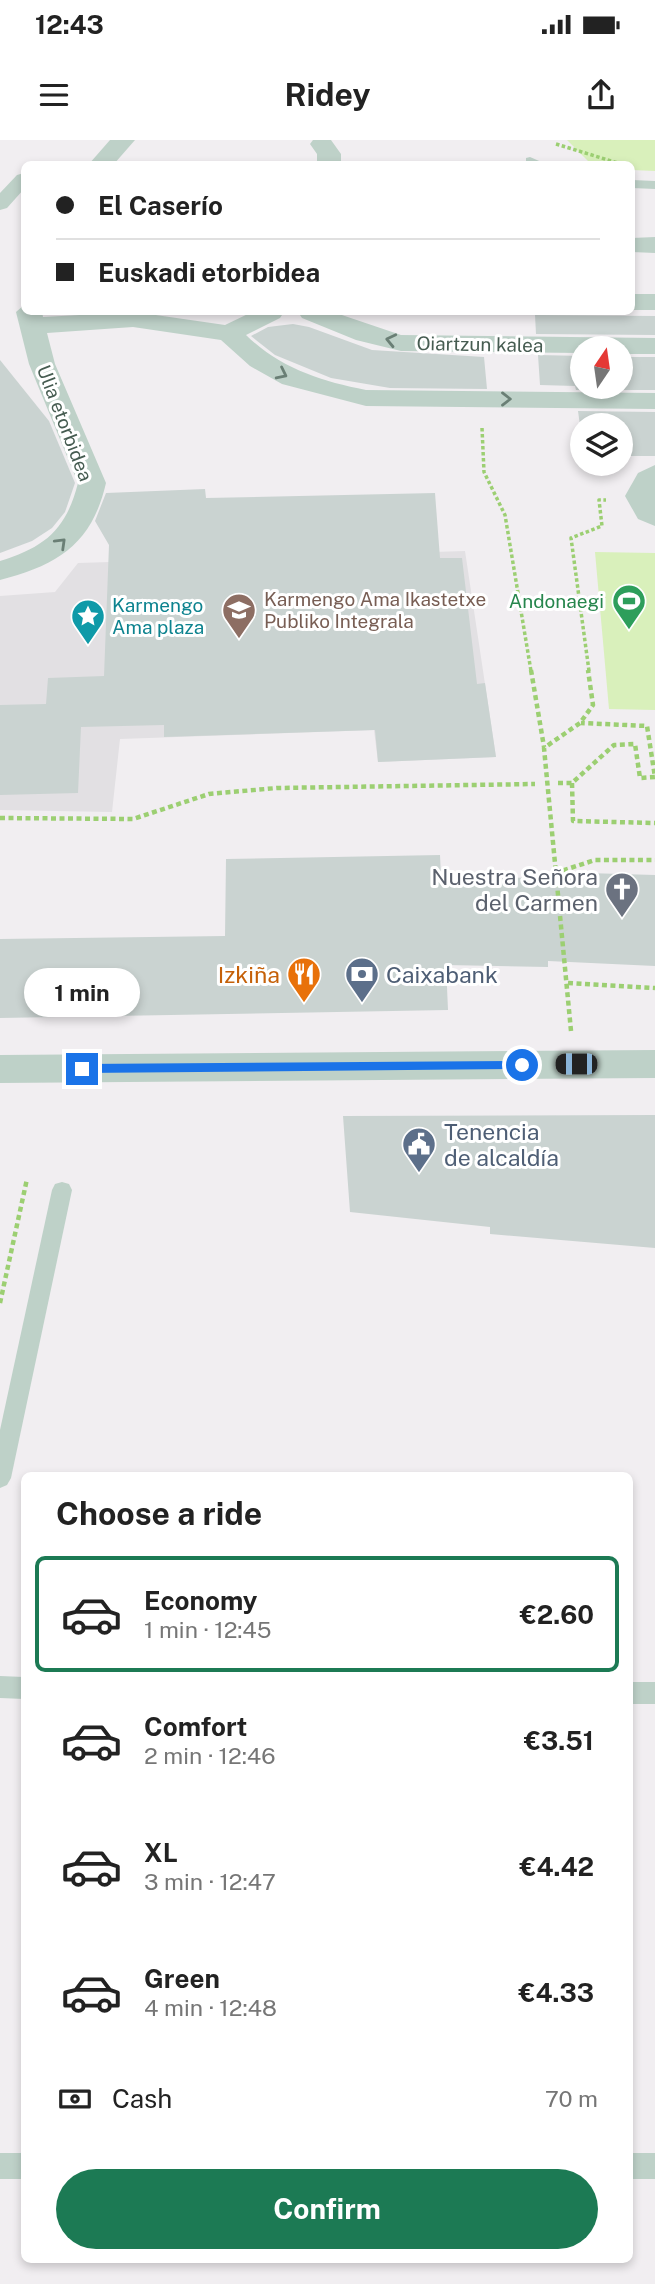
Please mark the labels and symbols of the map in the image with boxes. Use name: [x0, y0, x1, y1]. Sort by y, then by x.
street label: Oiartzun kalea: [416, 332, 544, 356]
one-way arrow: [385, 334, 397, 348]
north arrow: [570, 336, 634, 399]
street label: Ulia etorbidea: [33, 362, 97, 484]
one-way arrow: [275, 365, 287, 379]
one-way arrow: [501, 391, 511, 407]
one-way arrow: [53, 538, 66, 551]
sports icon: Andonaegi: [610, 582, 648, 631]
place label: Karmengo Ama Ikastetxe Publiko Integrala: [264, 588, 486, 632]
place label: Andonaegi: [509, 590, 604, 612]
school or university icon: Karmengo Ama Ikastetxe Publiko Integrala: [220, 591, 258, 640]
place label: Karmengo Ama plaza: [112, 594, 204, 638]
place icon: Karmengo Ama plaza: [69, 597, 107, 646]
place label: Nuestra Señora del Carmen: [431, 863, 598, 916]
church icon: Nuestra Señora del Carmen: [603, 870, 641, 919]
restaurant icon: Izkiña: [285, 955, 323, 1004]
bank icon: Caixabank: [343, 955, 381, 1004]
place label: Izkiña: [218, 961, 280, 988]
place label: Caixabank: [386, 961, 498, 988]
callout: 1 min: [24, 968, 140, 1016]
route start: [506, 1049, 538, 1081]
route end: [66, 1053, 98, 1085]
car: [556, 1054, 598, 1075]
place label: Tenencia de alcaldía: [444, 1118, 559, 1171]
public building icon: Tenencia de alcaldía: [400, 1125, 438, 1174]

